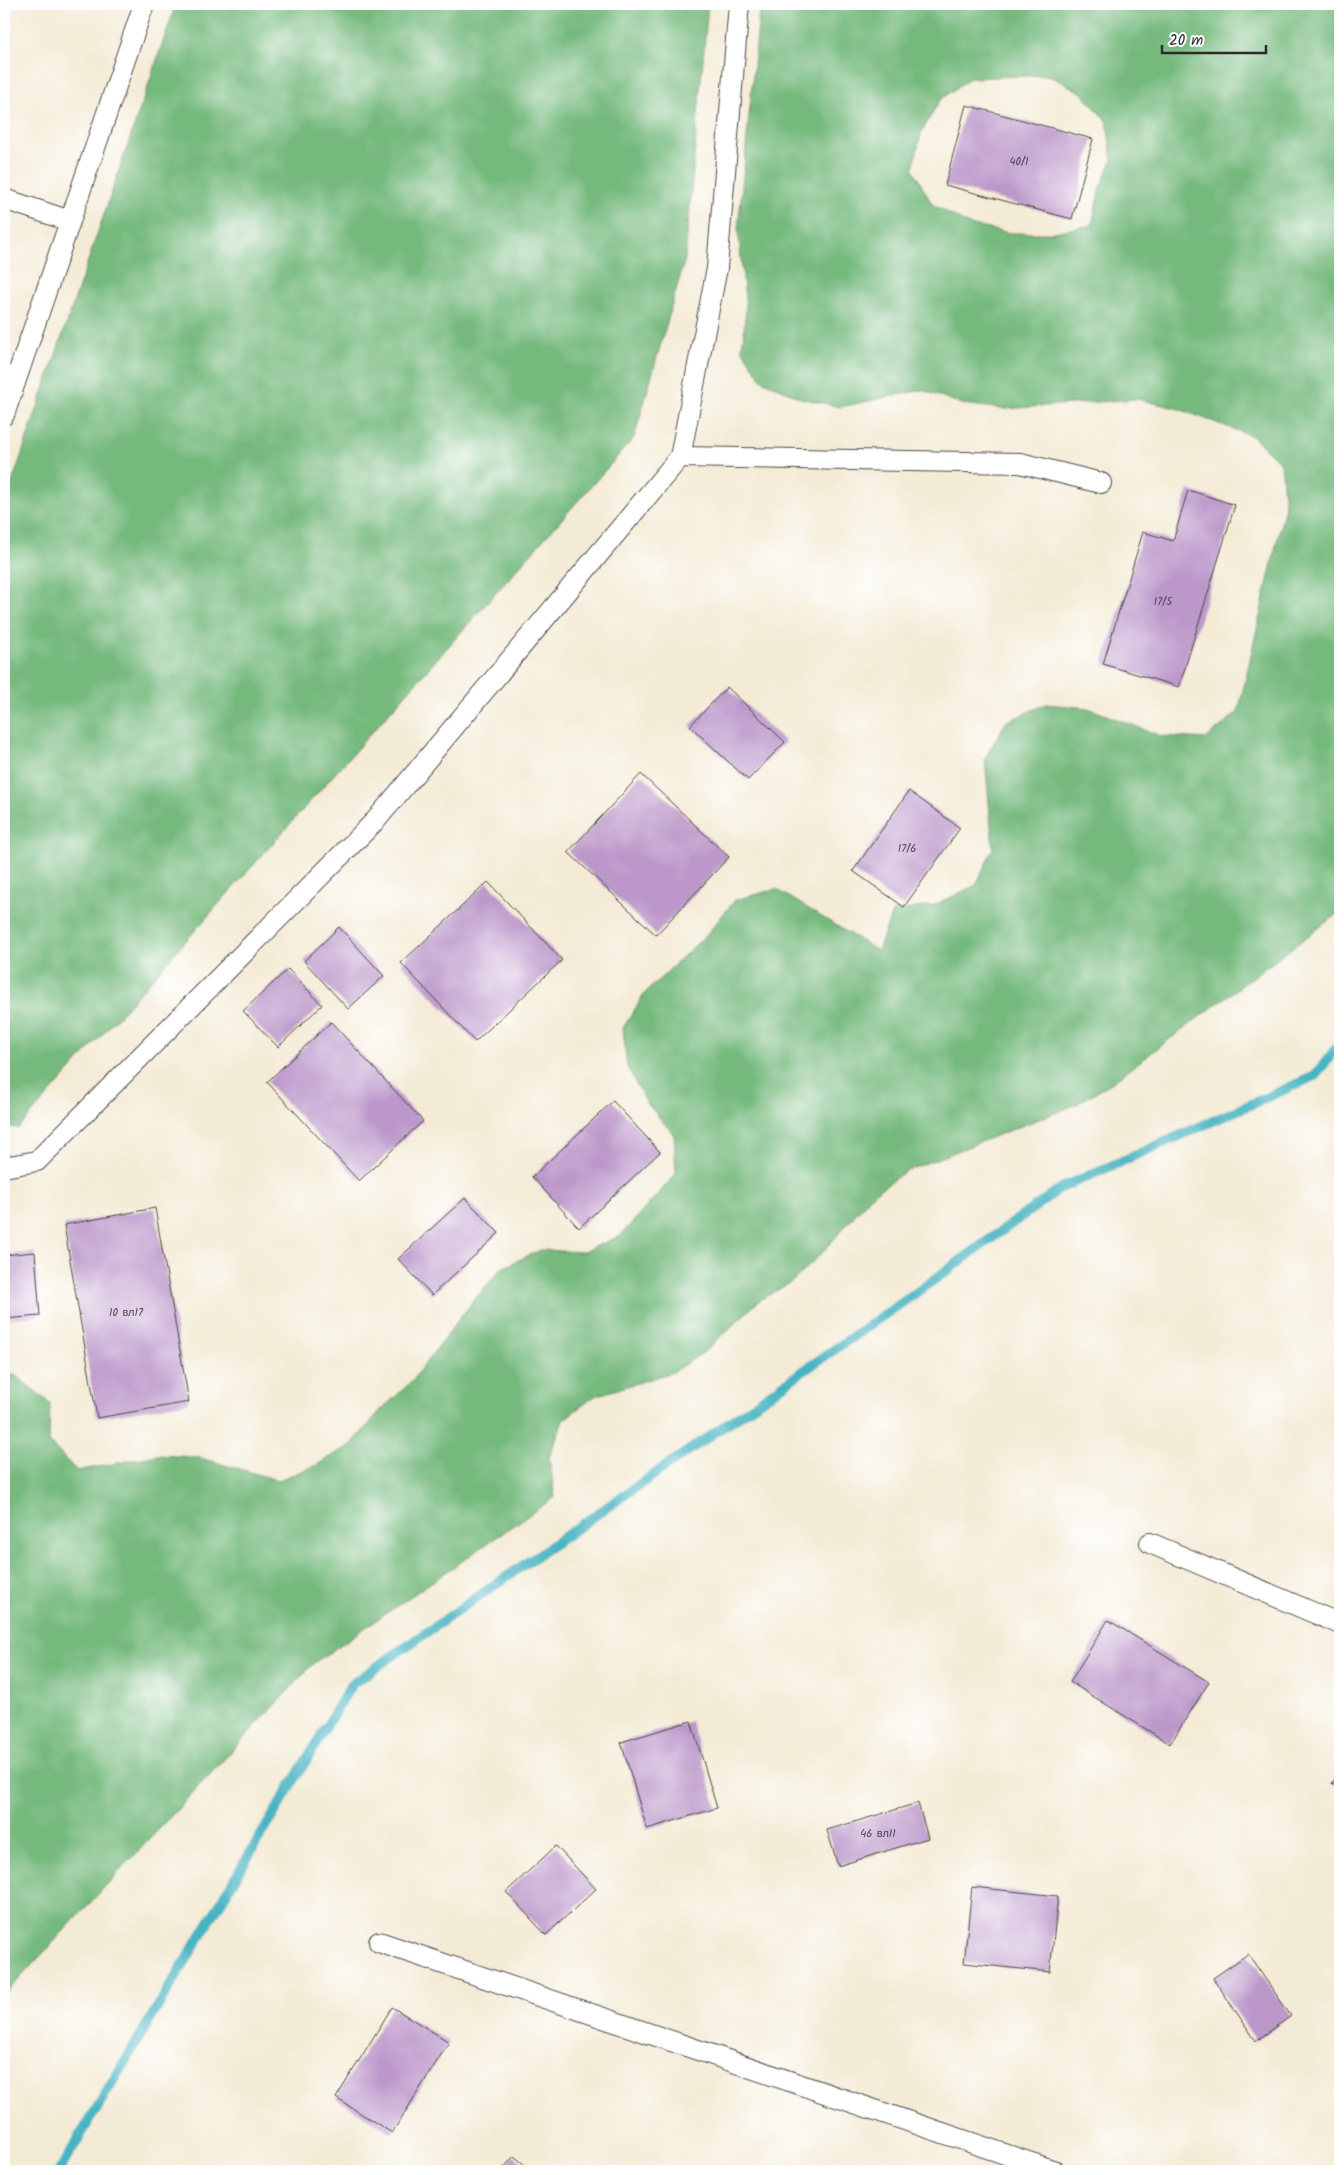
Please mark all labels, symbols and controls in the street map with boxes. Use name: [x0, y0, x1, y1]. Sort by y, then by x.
scale bar: [1162, 22, 1265, 54]
text: 20 m: [1169, 29, 1203, 53]
house number: 40/1: [1010, 153, 1028, 171]
house number: 17/5: [1154, 593, 1173, 611]
house number: 17/6: [898, 840, 916, 858]
house number: 10 вл17: [109, 1304, 144, 1322]
house number: 46 вл11: [860, 1825, 896, 1843]

